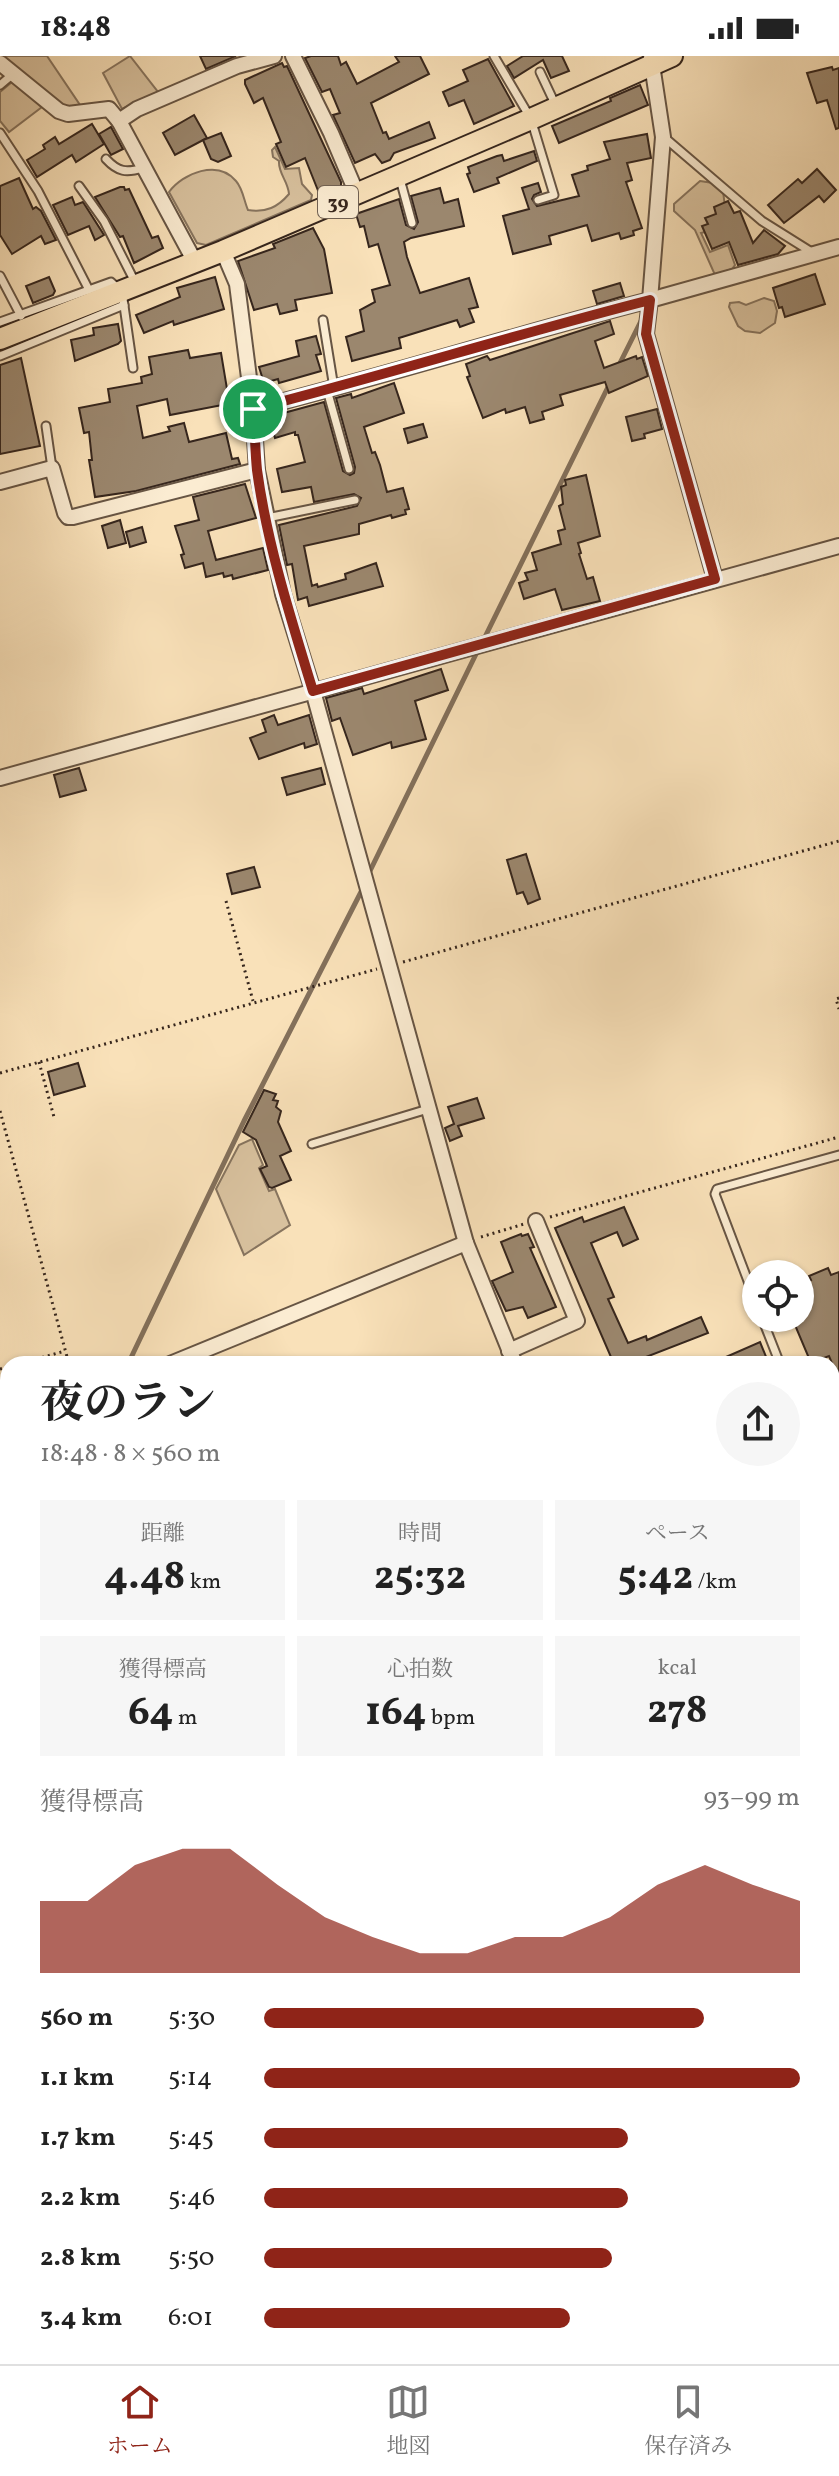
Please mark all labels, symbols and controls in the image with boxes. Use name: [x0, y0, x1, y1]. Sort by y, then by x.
text: 18:48: [40, 7, 111, 49]
road number: 39: [318, 186, 358, 218]
pin: [219, 375, 287, 443]
icon: arrive: [231, 387, 275, 431]
map controls: [742, 1260, 814, 1332]
button: locate: [742, 1260, 814, 1332]
text: 夜のラン: [40, 1375, 216, 1436]
button: share: [716, 1382, 800, 1466]
text: 18:48 · 8 × 560 m: [40, 1436, 221, 1472]
text: 距離: [141, 1519, 185, 1550]
text: 時間: [398, 1519, 442, 1550]
text: ペース: [645, 1519, 710, 1550]
text: 4.48: [104, 1550, 185, 1606]
text: 25:32: [374, 1550, 466, 1606]
text: 5:42: [618, 1550, 693, 1606]
text: km: [185, 1567, 221, 1598]
text: /km: [693, 1567, 737, 1598]
text: kcal: [658, 1653, 697, 1684]
text: 獲得標高: [119, 1655, 207, 1686]
text: 心拍数: [387, 1655, 453, 1686]
text: 278: [647, 1684, 708, 1740]
text: 64: [128, 1686, 174, 1742]
text: 164: [365, 1686, 427, 1742]
text: m: [174, 1703, 197, 1734]
text: bpm: [427, 1703, 475, 1734]
text: 93–99 m: [704, 1780, 800, 1816]
text: 獲得標高: [40, 1785, 144, 1821]
text: 560 m: [40, 2000, 113, 2036]
text: 5:30: [168, 2000, 215, 2036]
text: 1.1 km: [40, 2060, 114, 2096]
text: 5:14: [168, 2060, 212, 2096]
text: 1.7 km: [40, 2120, 116, 2156]
text: 5:45: [168, 2120, 214, 2156]
text: 2.2 km: [40, 2180, 121, 2216]
text: 5:46: [168, 2180, 215, 2216]
text: 2.8 km: [40, 2240, 121, 2276]
text: 5:50: [168, 2240, 214, 2276]
text: 3.4 km: [40, 2300, 123, 2336]
text: 6:01: [168, 2300, 213, 2336]
tab: ホーム: [107, 2380, 173, 2463]
tab: 地図: [386, 2380, 430, 2463]
tab: 保存済み: [644, 2380, 732, 2463]

